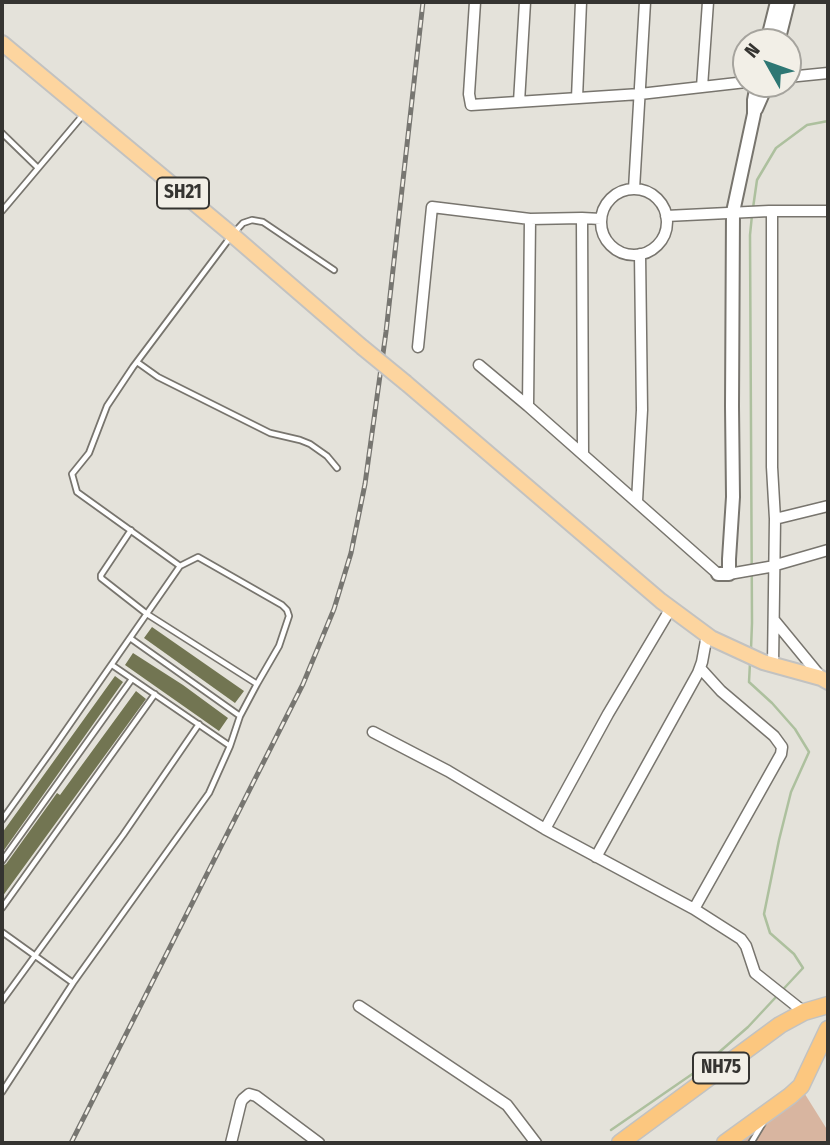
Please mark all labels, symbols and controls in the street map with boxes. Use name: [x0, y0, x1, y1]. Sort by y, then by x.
north arrow: [732, 28, 802, 98]
text: N: [740, 39, 765, 62]
road number: SH21: [157, 178, 209, 209]
road number: NH75: [693, 1052, 749, 1084]

